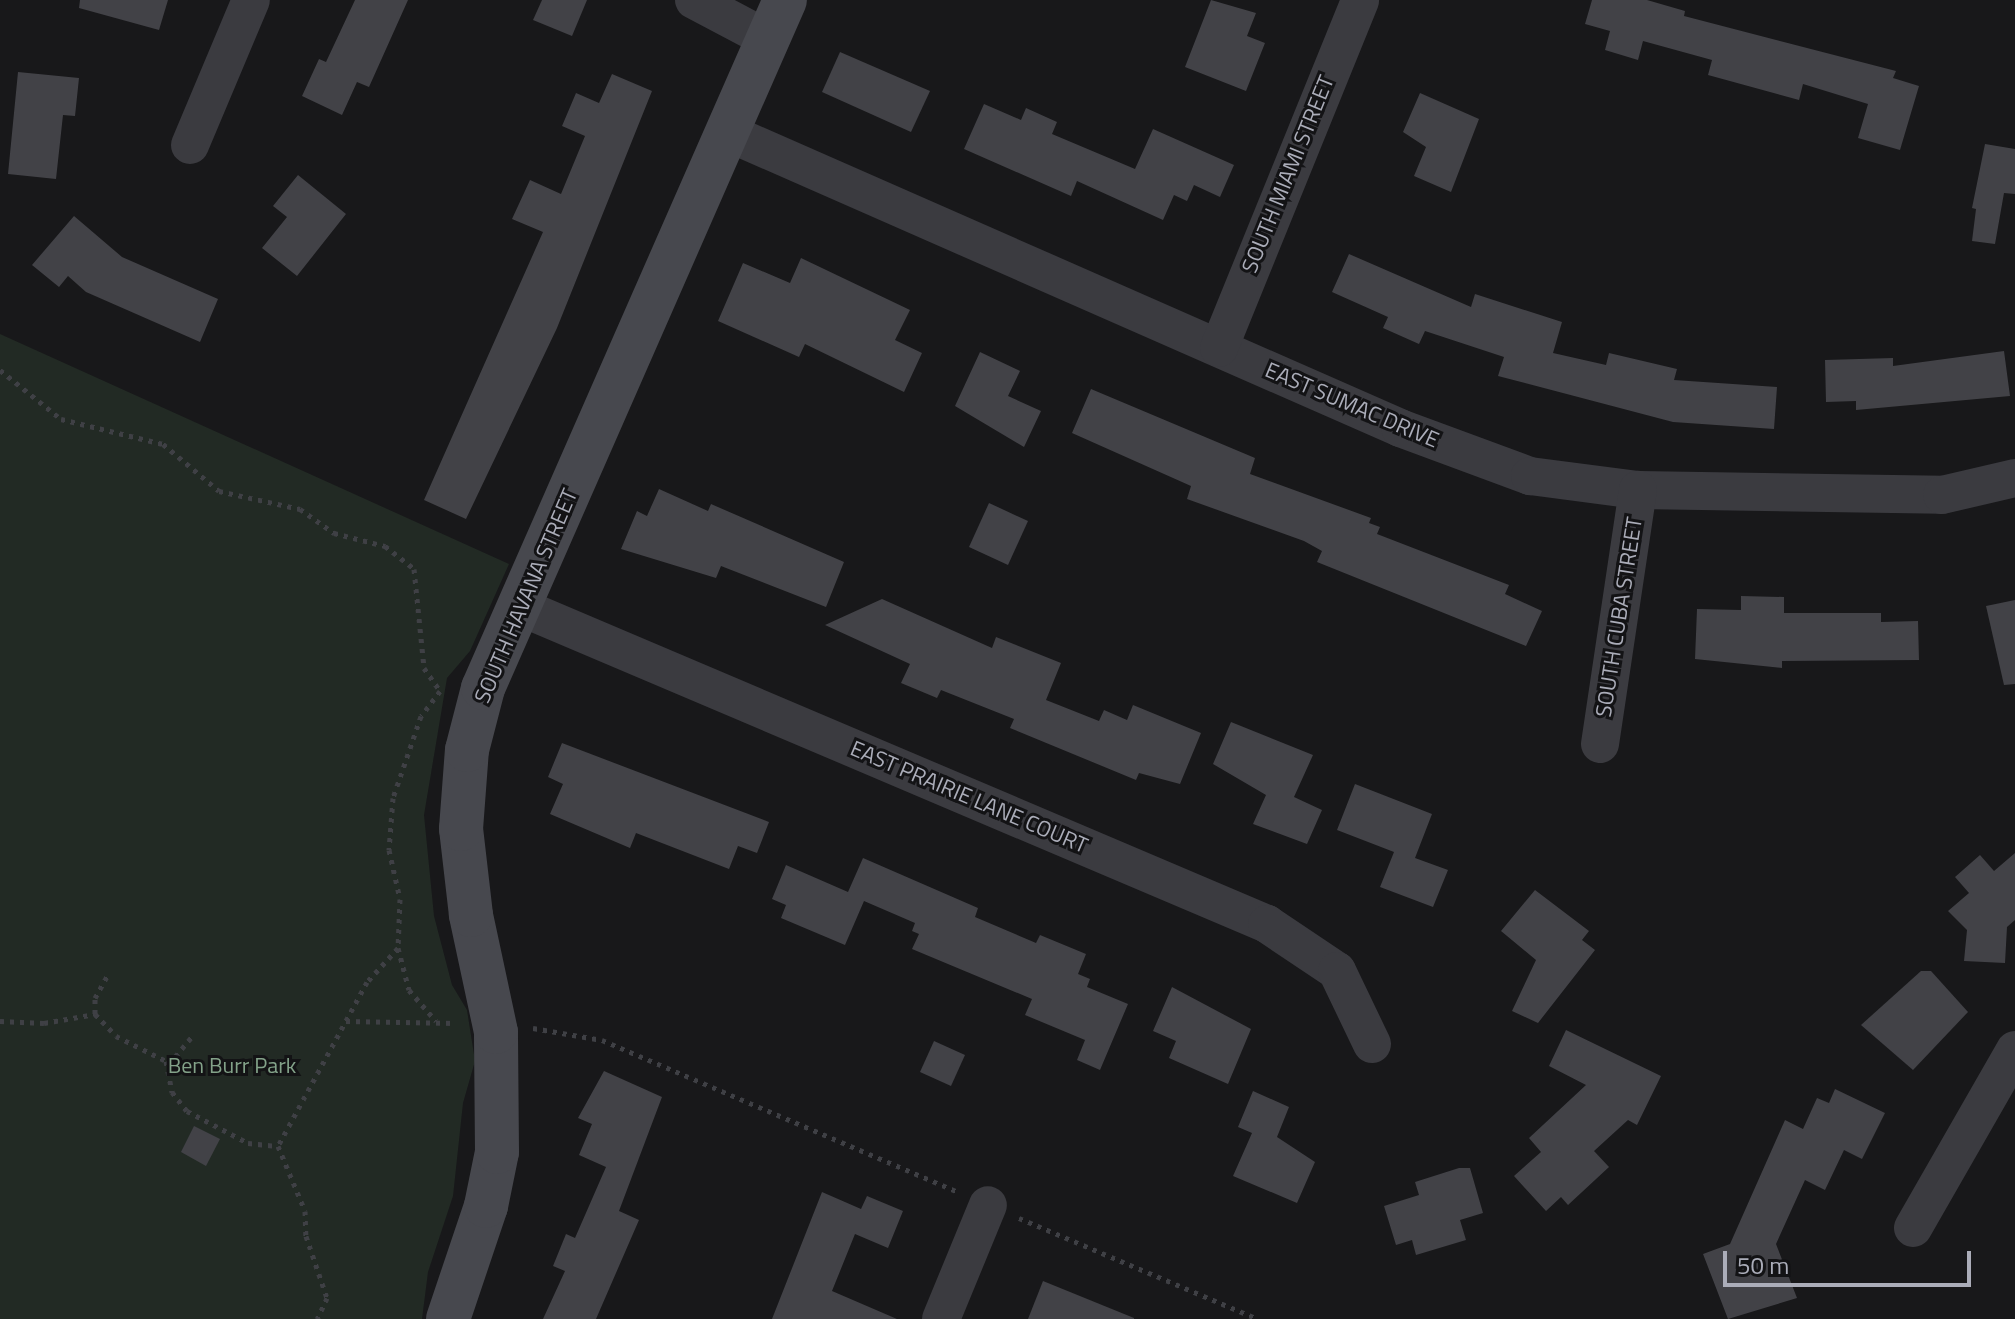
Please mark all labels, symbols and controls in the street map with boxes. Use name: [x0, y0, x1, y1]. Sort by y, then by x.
street label: SOUTH MIAMI STREET: [1236, 71, 1340, 277]
street label: EAST SUMAC DRIVE: [1261, 357, 1443, 453]
street label: SOUTH HAVANA STREET: [469, 485, 583, 707]
street label: SOUTH CUBA STREET: [1590, 515, 1648, 719]
street label: EAST PRAIRIE LANE COURT: [846, 735, 1092, 859]
park label: Ben Burr Park: [168, 1053, 296, 1079]
scale bar: [1727, 1235, 1975, 1285]
text: 50 m: [1737, 1247, 1789, 1283]

